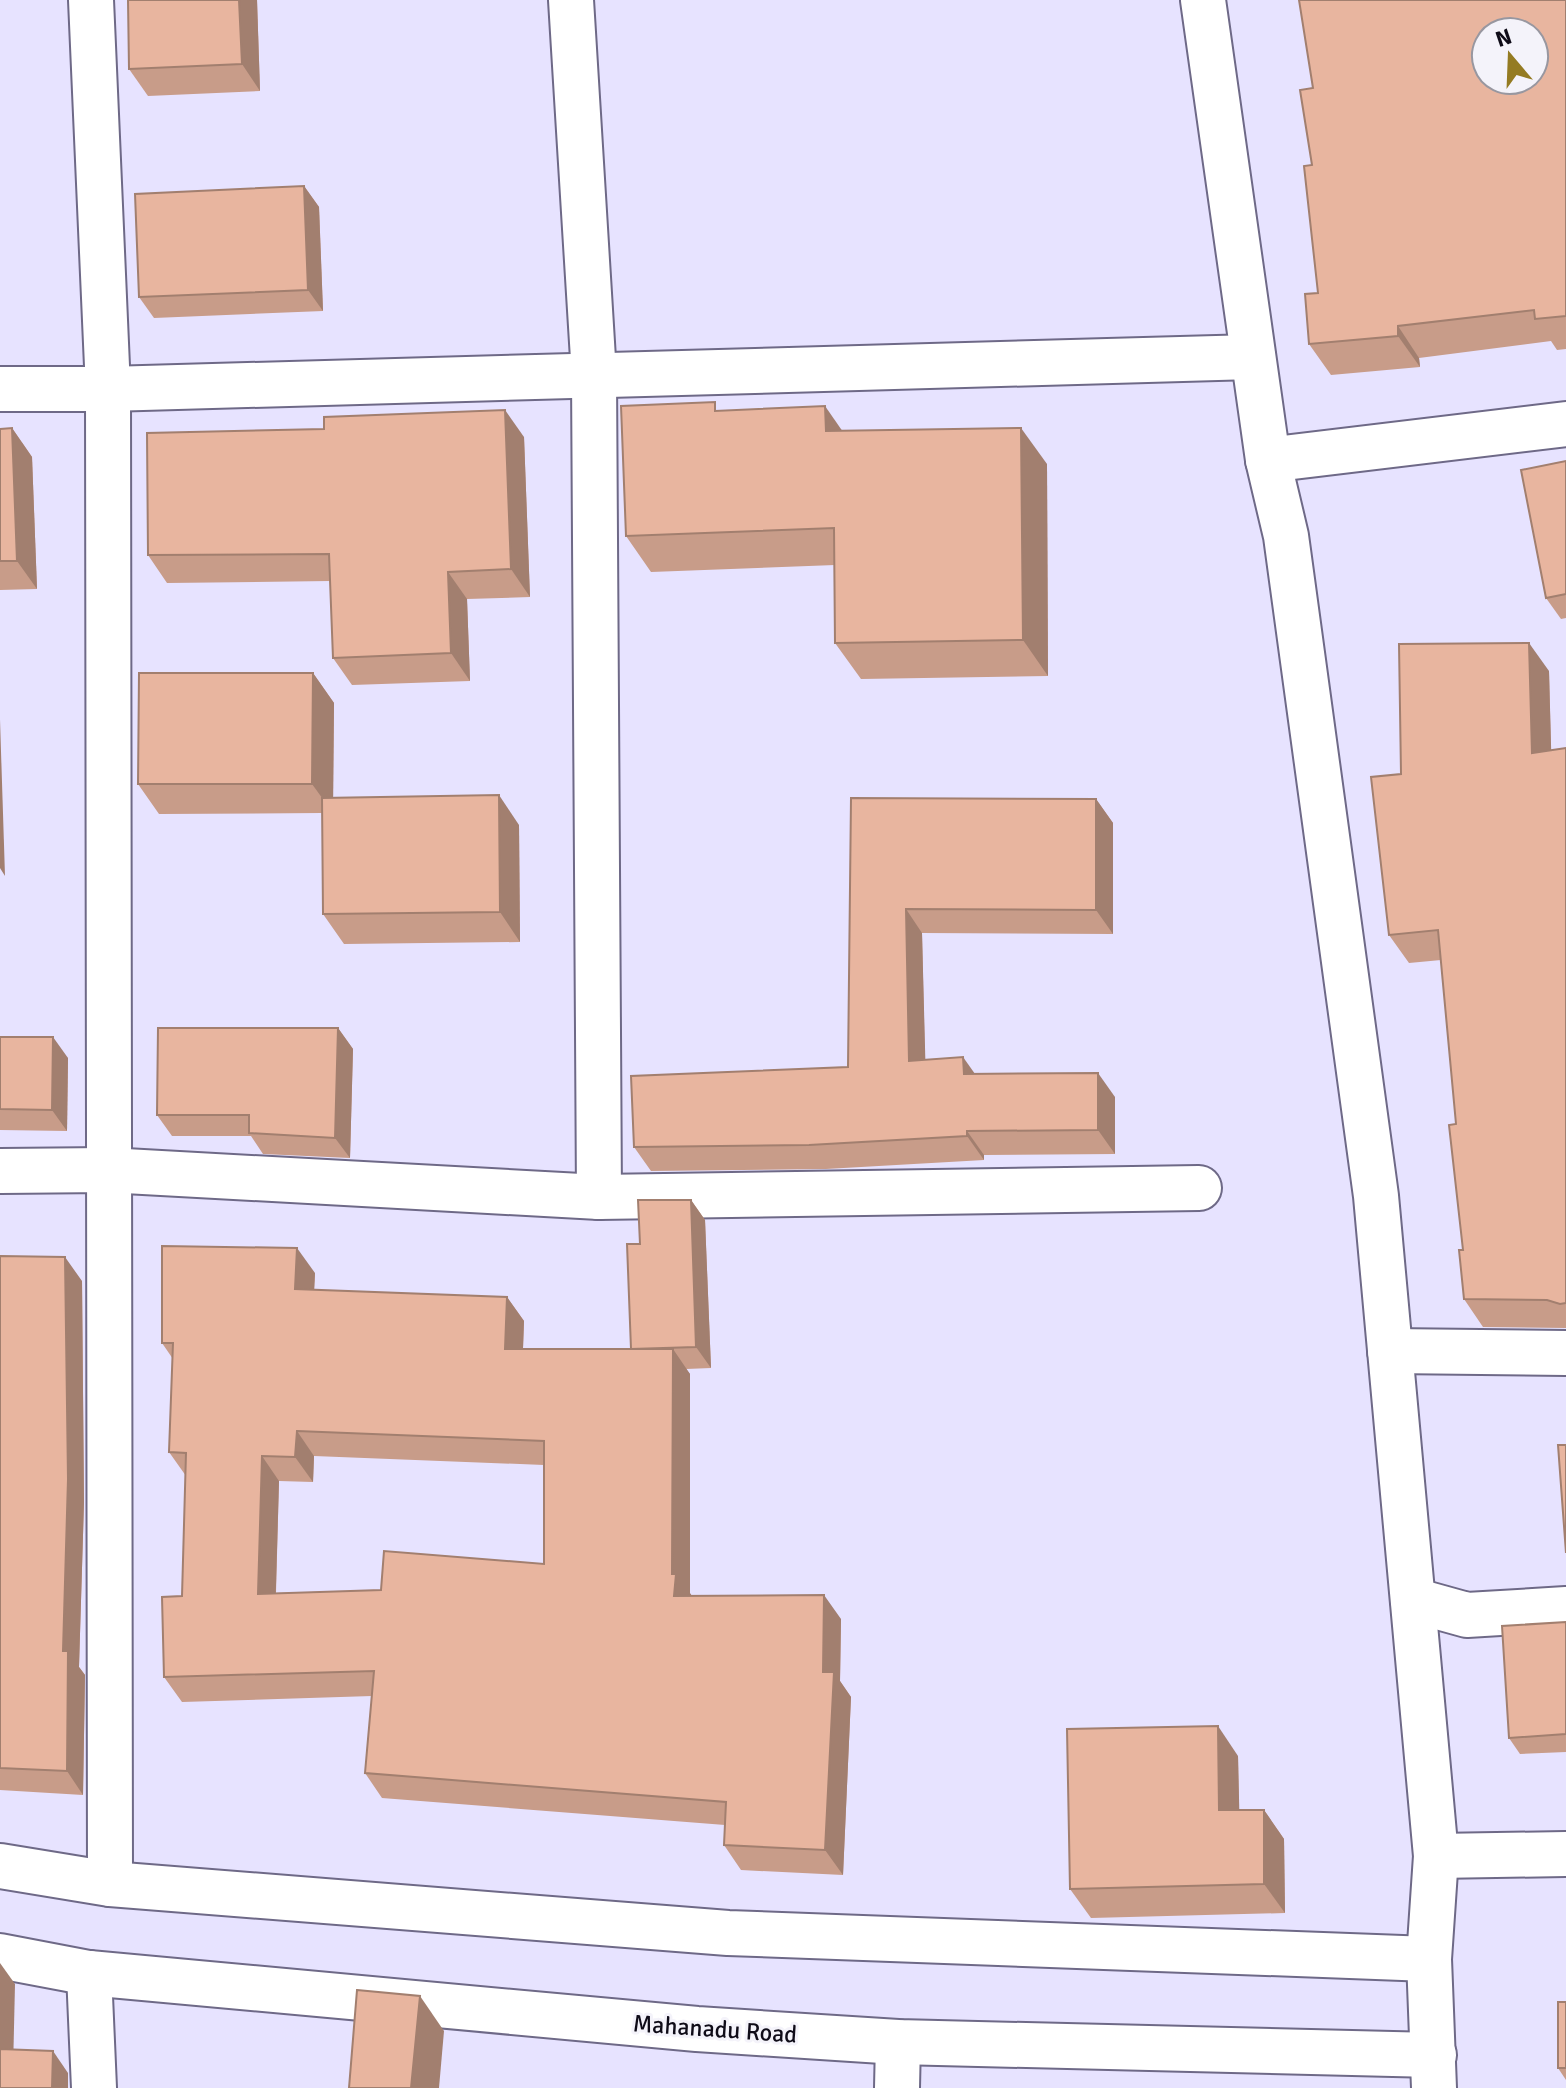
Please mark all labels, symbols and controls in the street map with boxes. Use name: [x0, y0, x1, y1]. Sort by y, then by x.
north arrow: [1470, 16, 1550, 96]
text: N: [1492, 22, 1515, 53]
street label: Mahanadu Road: [632, 2008, 798, 2050]

